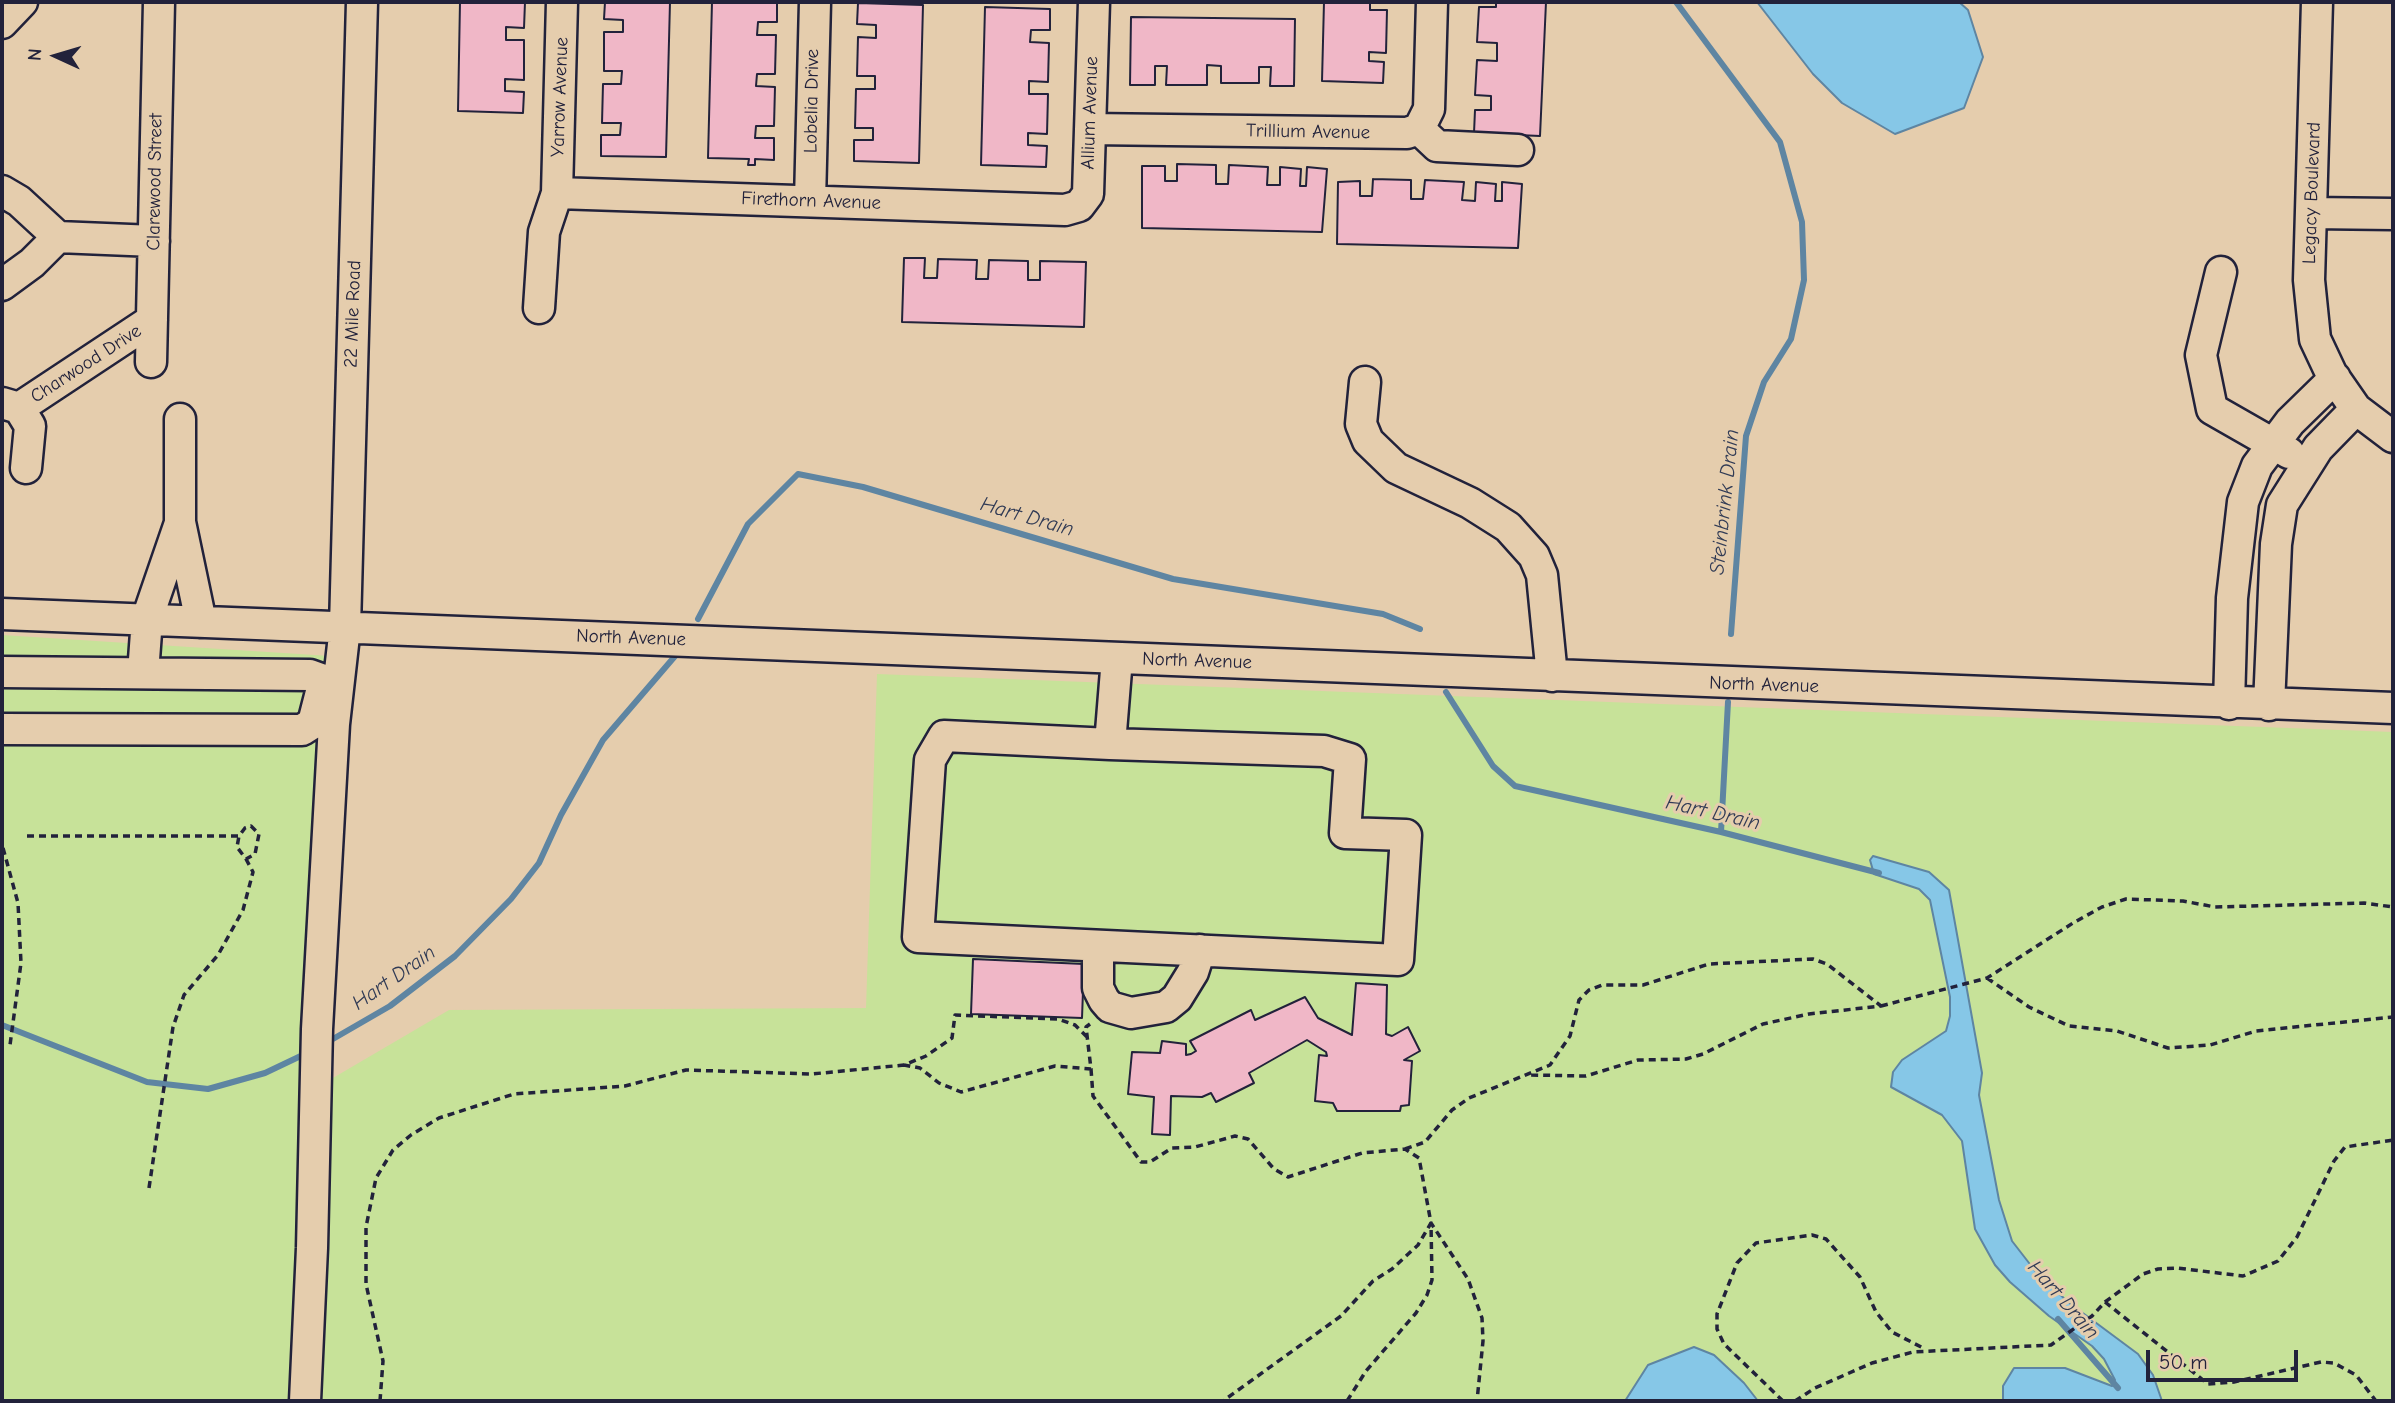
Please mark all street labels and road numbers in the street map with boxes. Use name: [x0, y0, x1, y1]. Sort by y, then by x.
street label: Yarrow Avenue: [547, 37, 573, 157]
street label: Lobelia Drive: [800, 49, 824, 153]
street label: Allium Avenue: [1077, 56, 1103, 170]
street label: Clarewood Street: [142, 113, 168, 251]
street label: Trillium Avenue: [1246, 120, 1370, 144]
street label: Legacy Boulevard: [2298, 122, 2326, 264]
street label: Firethorn Avenue: [741, 187, 881, 215]
street label: 22 Mile Road: [340, 260, 366, 368]
street label: Charwood Drive: [26, 320, 146, 408]
street label: North Avenue: [576, 625, 686, 651]
street label: North Avenue: [1142, 648, 1252, 674]
street label: North Avenue: [1709, 672, 1819, 698]

